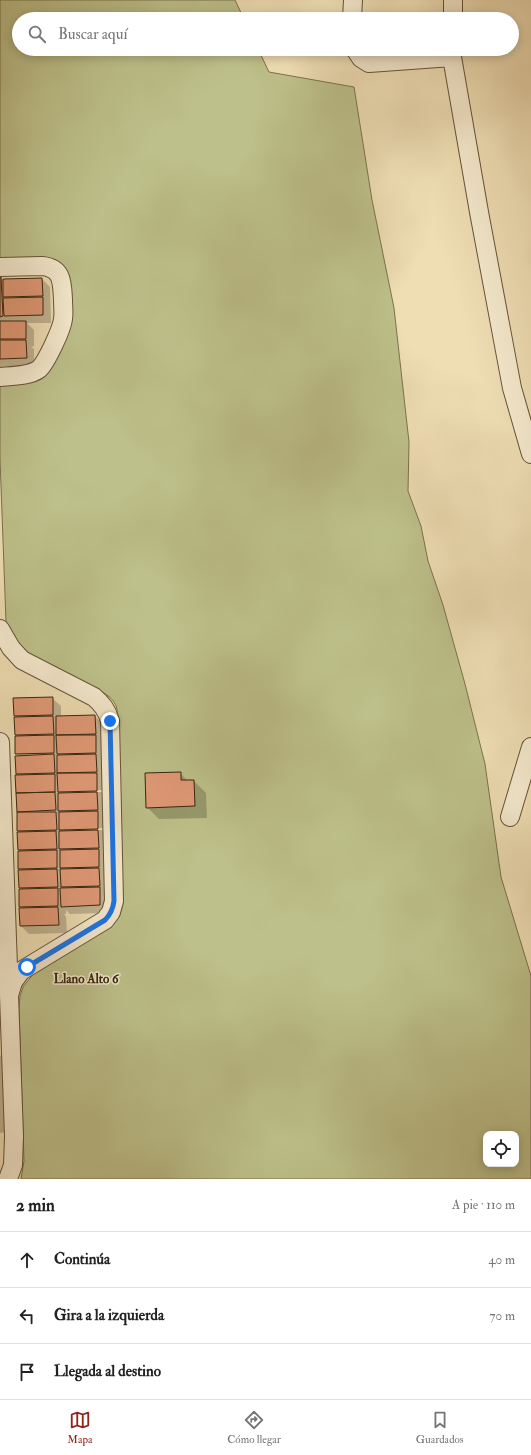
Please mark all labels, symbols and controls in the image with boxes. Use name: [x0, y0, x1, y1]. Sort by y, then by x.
search box: [12, 12, 519, 56]
icon: search: [26, 23, 48, 45]
text: Buscar aquí: [58, 25, 127, 44]
route end: [101, 712, 119, 730]
route start: [18, 958, 36, 976]
district label: Llano Alto 6: [54, 971, 120, 987]
map controls: [483, 1131, 519, 1167]
button: locate: [483, 1131, 519, 1167]
text: 2 min: [16, 1195, 55, 1216]
text: A pie · 110 m: [452, 1197, 515, 1213]
icon: ahead: [16, 1249, 38, 1271]
text: Continúa: [54, 1250, 110, 1269]
text: 40 m: [489, 1252, 515, 1268]
icon: left: [16, 1305, 38, 1327]
text: Gira a la izquierda: [54, 1306, 164, 1325]
text: 70 m: [490, 1308, 515, 1324]
icon: arrive: [16, 1361, 38, 1383]
text: Llegada al destino: [54, 1362, 161, 1381]
tab: Mapa: [67, 1409, 93, 1446]
tab: Cómo llegar: [227, 1409, 281, 1446]
tab: Guardados: [416, 1409, 464, 1446]

